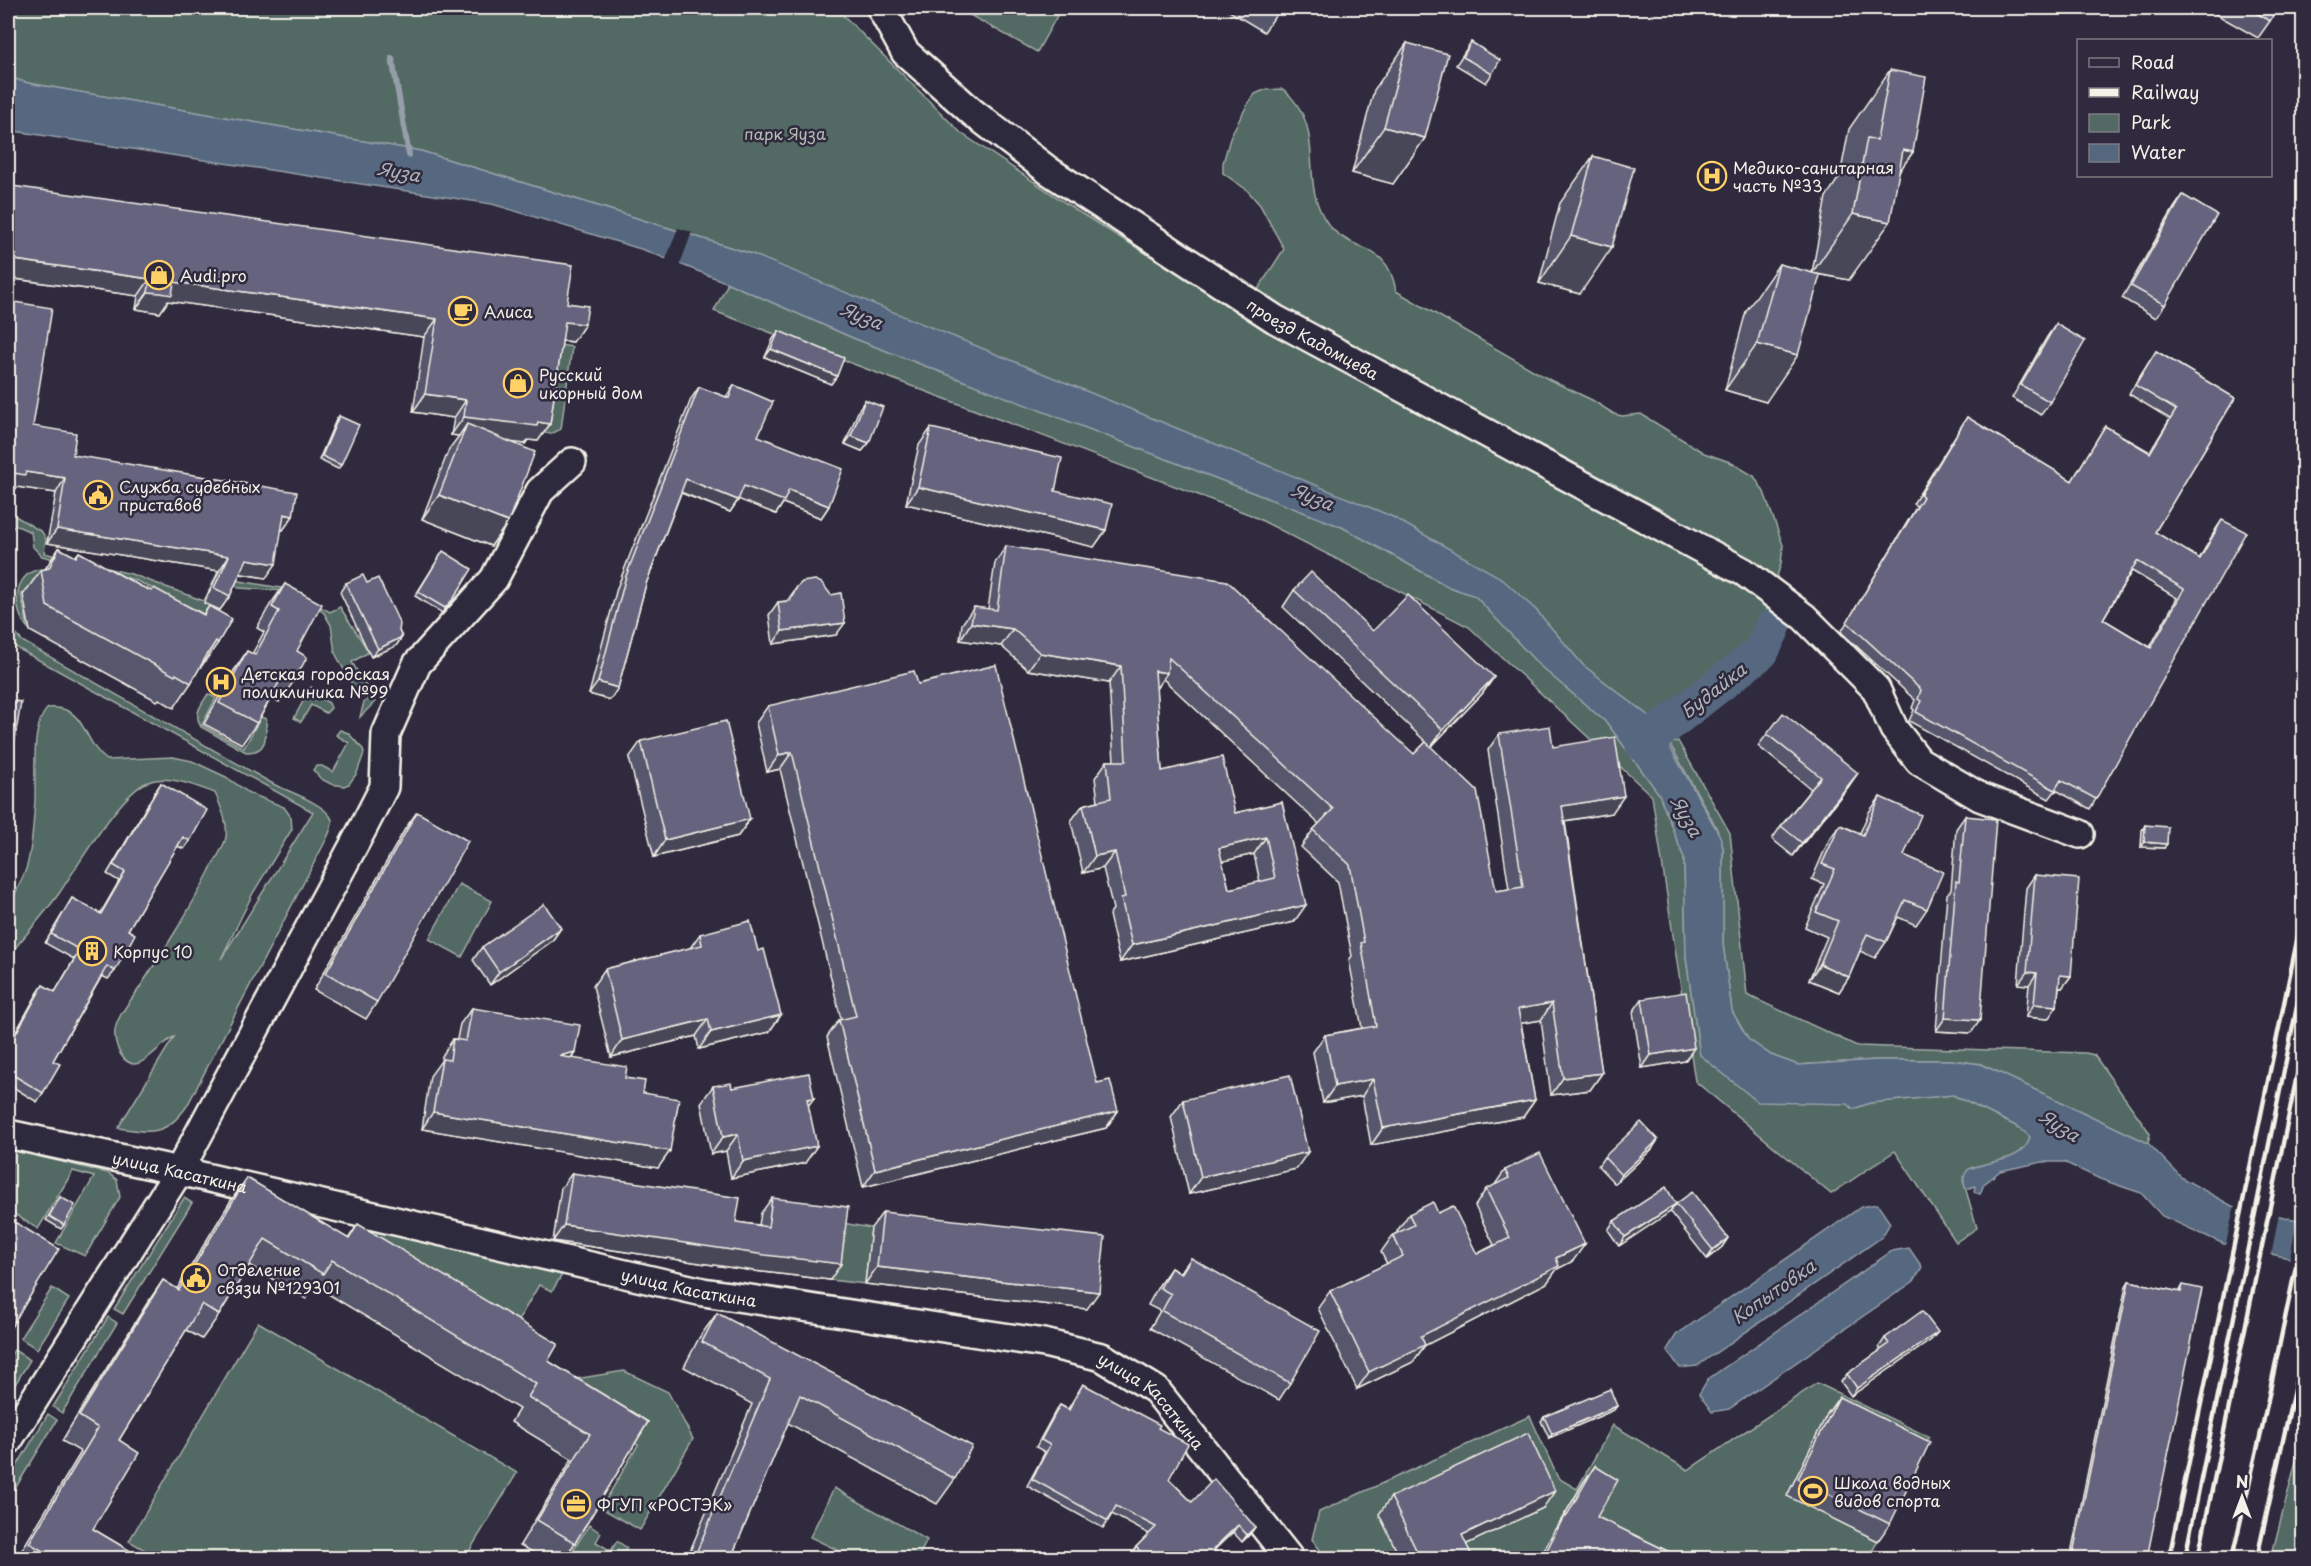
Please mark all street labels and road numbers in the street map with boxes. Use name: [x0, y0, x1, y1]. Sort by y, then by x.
street label: проезд Кадомцева: [1242, 292, 1383, 385]
street label: улица Касаткина: [110, 1145, 250, 1198]
street label: улица Касаткина: [619, 1262, 758, 1312]
street label: улица Касаткина: [1094, 1346, 1210, 1454]

